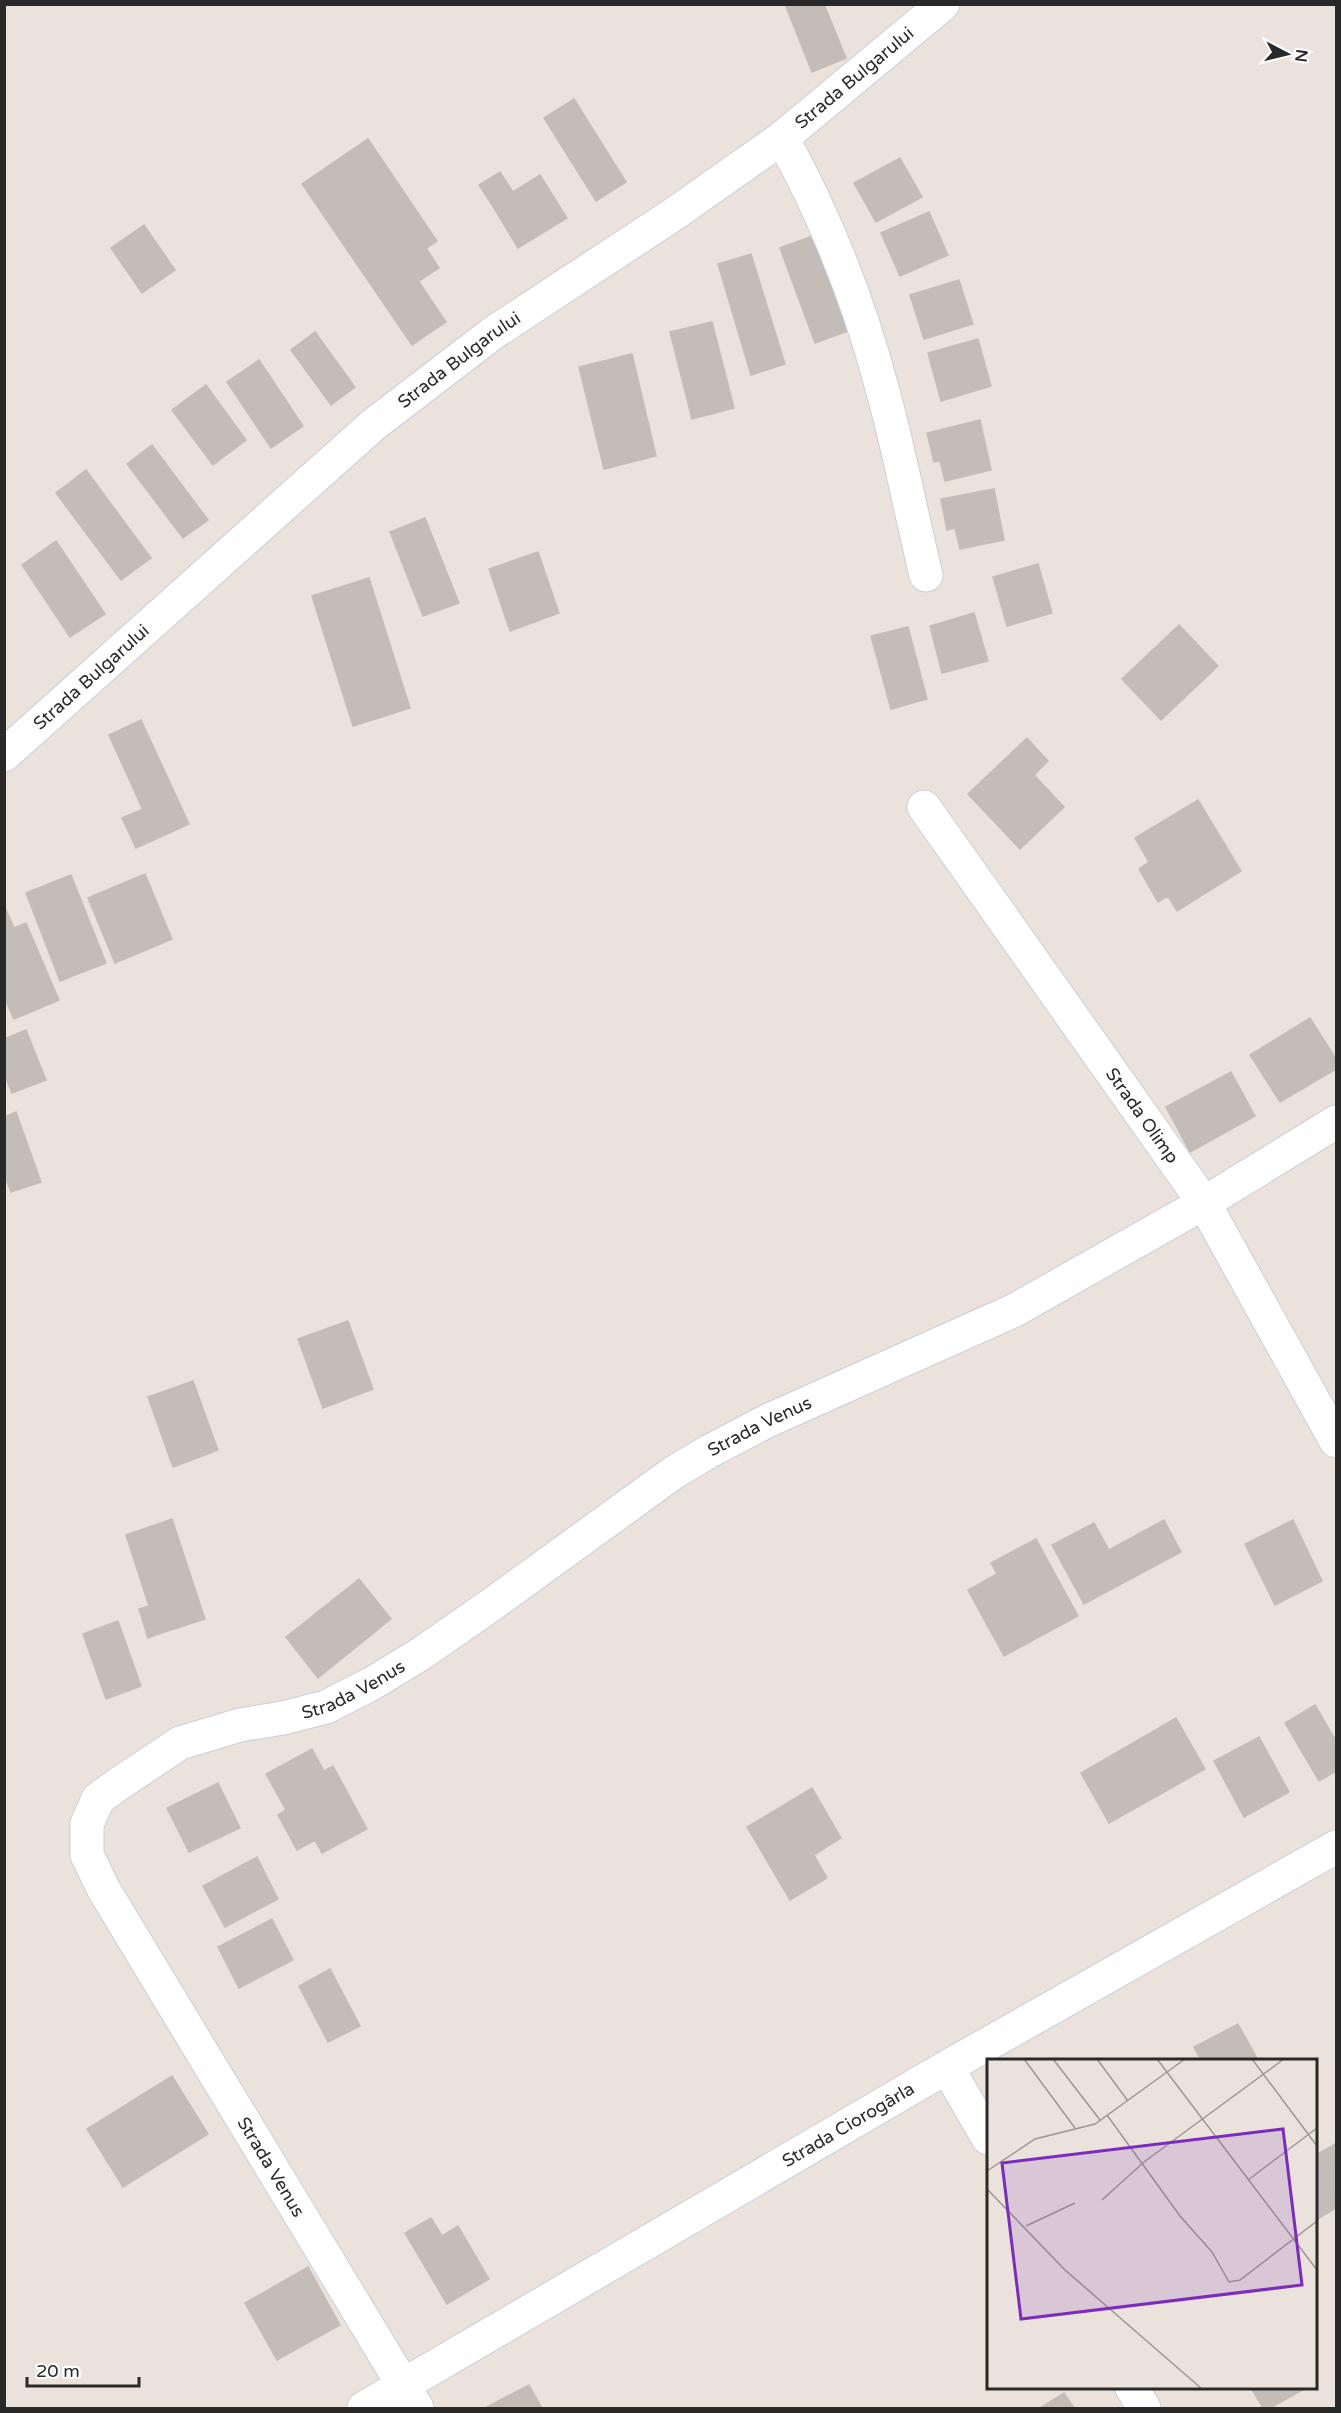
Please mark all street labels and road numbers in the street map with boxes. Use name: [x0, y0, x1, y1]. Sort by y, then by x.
street label: Strada Bulgarului: [790, 22, 918, 134]
street label: Strada Bulgarului: [393, 307, 525, 413]
street label: Strada Bulgarului: [29, 620, 154, 735]
street label: Strada Olimp: [1101, 1064, 1184, 1168]
street label: Strada Venus: [704, 1392, 815, 1461]
street label: Strada Venus: [299, 1655, 409, 1724]
street label: Strada Ciorogârla: [778, 2078, 918, 2172]
street label: Strada Venus: [232, 2113, 310, 2221]

